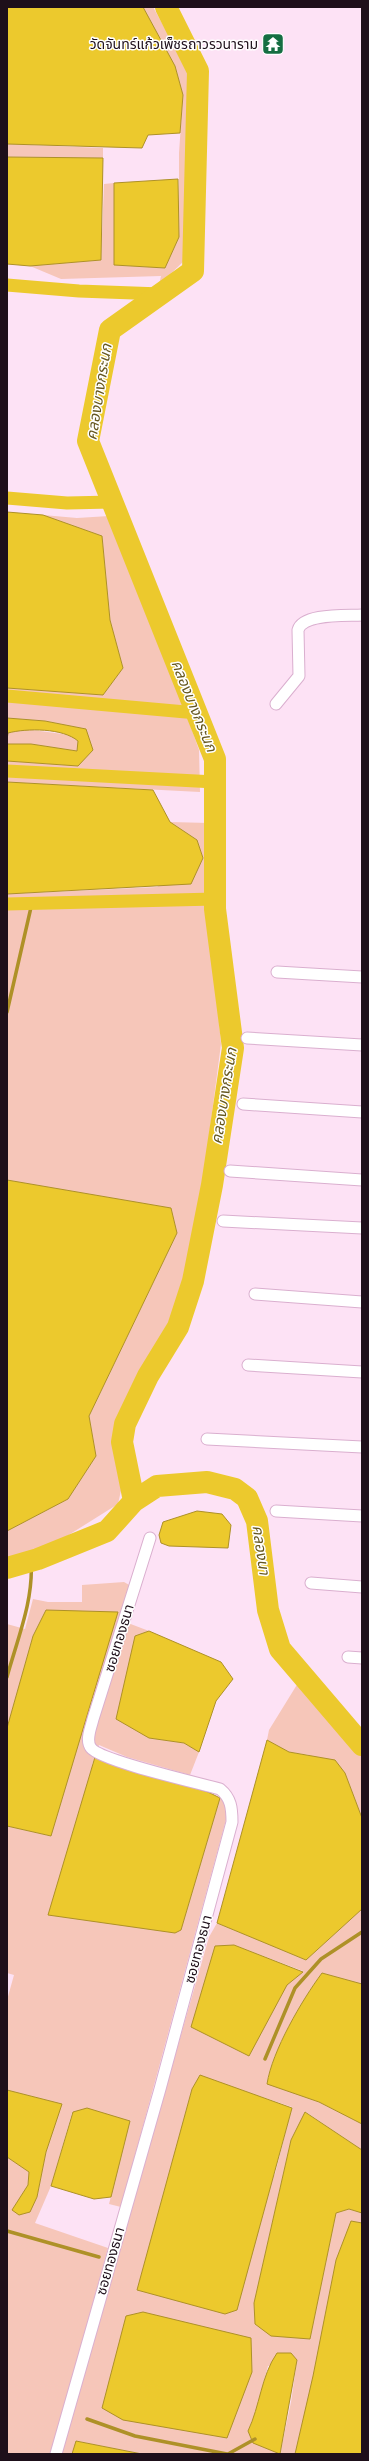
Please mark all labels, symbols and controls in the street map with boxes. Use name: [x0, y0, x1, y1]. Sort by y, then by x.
temple icon: วัดจันทร์แก้วเพ็ชรถาวรวนาราม: [260, 31, 286, 57]
place label: วัดจันทร์แก้วเพ็ชรถาวรวนาราม: [90, 36, 258, 52]
water label: คลองบางกระนก: [83, 342, 115, 441]
water label: คลองบางกระนก: [168, 658, 220, 755]
water label: คลองบางกระนก: [208, 1046, 240, 1145]
water label: คลองนา: [250, 1524, 273, 1577]
street label: ซอยทองธนา: [101, 1602, 137, 1674]
street label: ซอยทองธนา: [181, 1913, 215, 1985]
street label: ซอยทองธนา: [93, 2225, 127, 2297]

